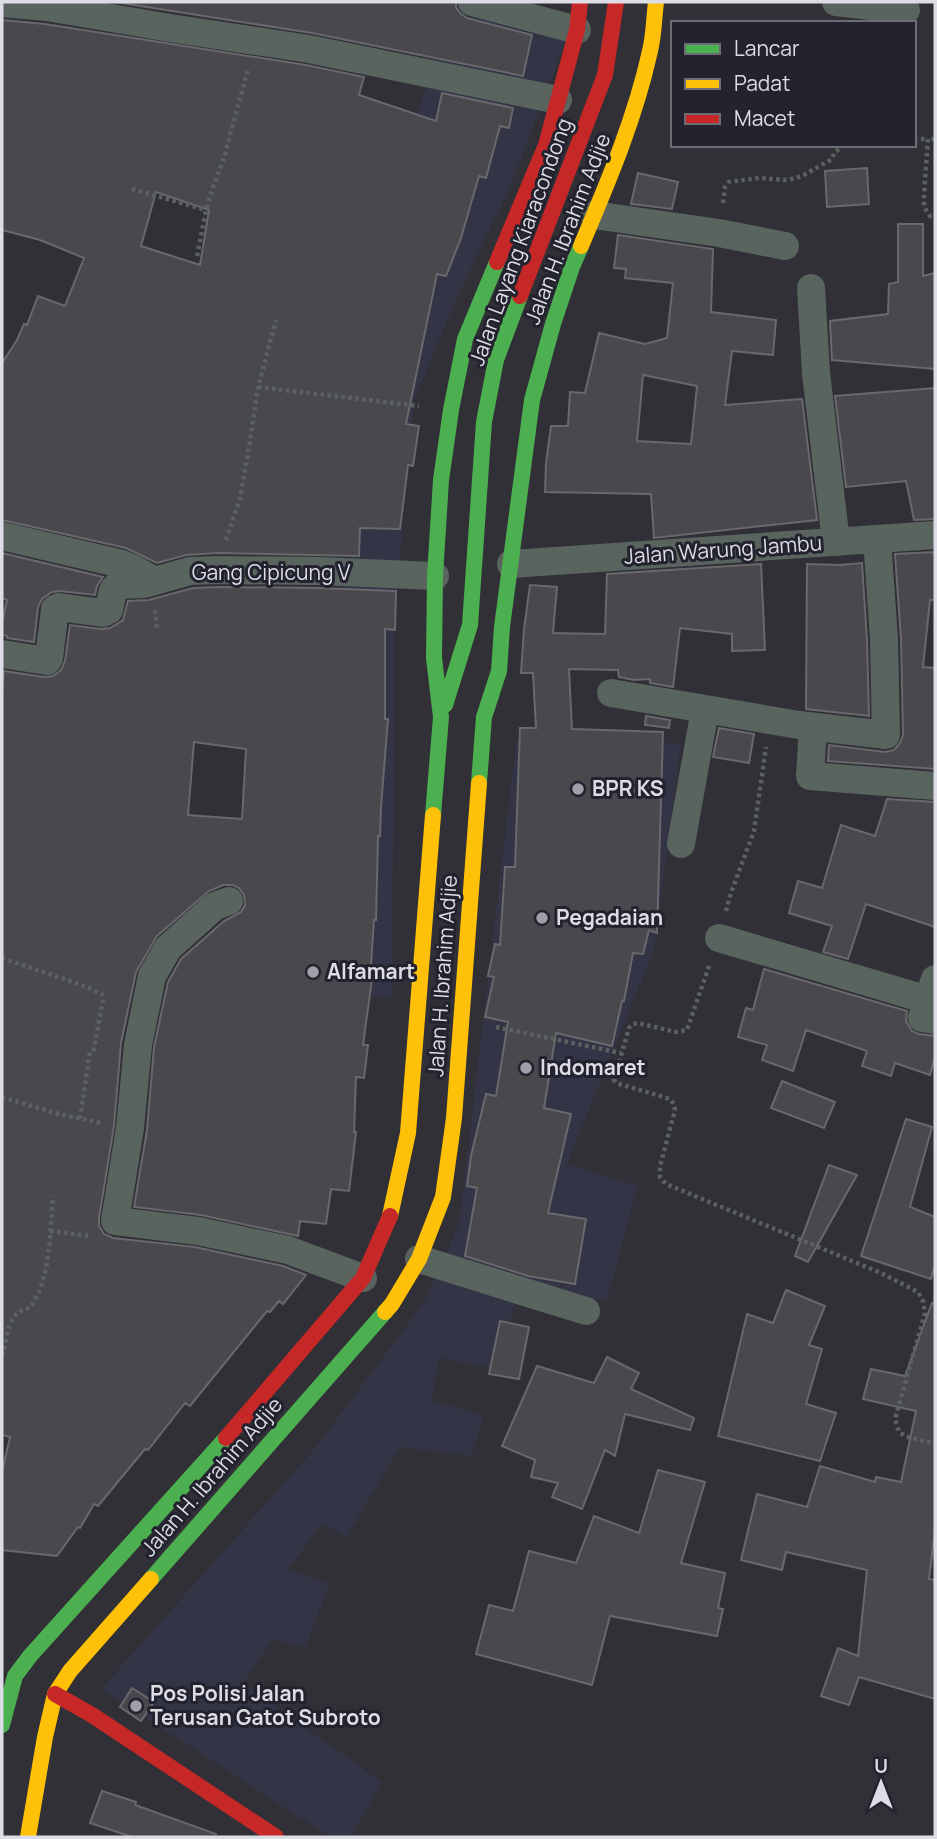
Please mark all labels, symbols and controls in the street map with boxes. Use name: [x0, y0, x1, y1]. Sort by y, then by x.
legend: [671, 21, 916, 147]
text: Lancar: [734, 34, 800, 62]
text: Padat: [734, 69, 790, 97]
text: Macet: [734, 104, 795, 132]
street label: Jalan Layang Kiaracondong: [462, 114, 578, 369]
street label: Jalan H. Ibrahim Adjie: [518, 129, 616, 328]
street label: Jalan Warung Jambu: [623, 528, 823, 570]
street label: Gang Cipicung V: [192, 558, 351, 586]
place label: BPR KS: [592, 774, 663, 802]
marker: BPR KS: [570, 781, 586, 797]
street label: Jalan H. Ibrahim Adjie: [421, 874, 463, 1078]
place label: Pegadaian: [556, 903, 663, 931]
marker: Pegadaian: [534, 910, 550, 926]
place label: Alfamart: [327, 957, 415, 985]
marker: Alfamart: [305, 964, 321, 980]
place label: Indomaret: [540, 1053, 646, 1081]
marker: Indomaret: [518, 1060, 534, 1076]
street label: Jalan H. Ibrahim Adjie: [134, 1391, 288, 1562]
place label: Pos Polisi Jalan Terusan Gatot Subroto: [150, 1679, 381, 1731]
marker: Pos Polisi Jalan Terusan Gatot Subroto: [128, 1698, 144, 1714]
north arrow: [846, 1748, 916, 1818]
text: U: [874, 1753, 888, 1779]

